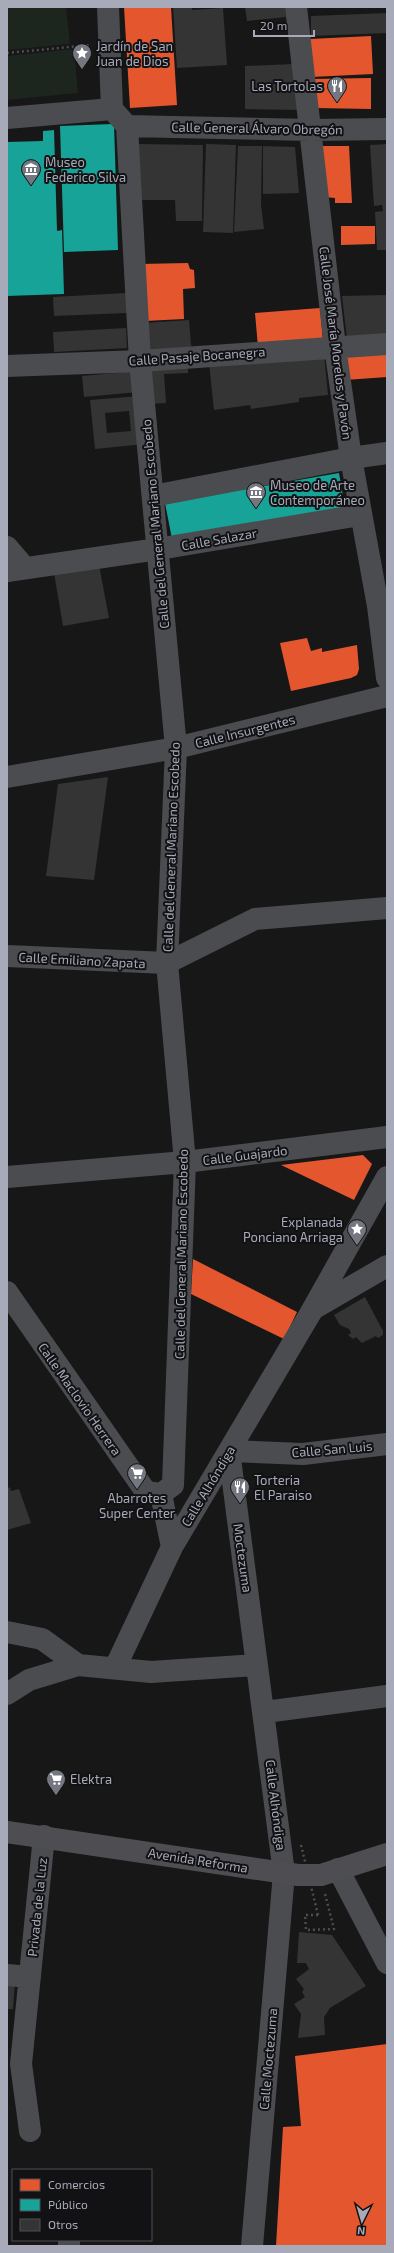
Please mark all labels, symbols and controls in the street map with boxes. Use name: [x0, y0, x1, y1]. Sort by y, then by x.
scale bar: [254, 12, 314, 38]
text: 20 m: [260, 18, 287, 32]
place label: Jardín de San Juan de Dios: [96, 38, 173, 69]
place icon: Jardín de San Juan de Dios: [71, 42, 93, 70]
restaurant icon: Las Tortolas: [326, 75, 348, 103]
place label: Las Tortolas: [251, 78, 323, 94]
street label: Calle General Álvaro Obregón: [171, 118, 343, 137]
place label: Museo Federico Silva: [45, 154, 126, 185]
museum icon: Museo Federico Silva: [20, 158, 42, 186]
street label: Calle José María Morelos y Pavón: [316, 246, 356, 440]
street label: Calle Pasaje Bocanegra: [128, 343, 266, 369]
street label: Calle del General Mariano Escobedo: [138, 419, 172, 629]
place label: Museo de Arte Contemporáneo: [270, 477, 365, 508]
museum icon: Museo de Arte Contemporáneo: [245, 481, 267, 509]
street label: Calle Salazar: [180, 524, 258, 554]
street label: Calle Insurgentes: [193, 711, 297, 751]
street label: Calle del General Mariano Escobedo: [159, 742, 183, 952]
street label: Calle Emiliano Zapata: [18, 949, 146, 971]
street label: Calle Guajardo: [202, 1142, 288, 1168]
street label: Calle del General Mariano Escobedo: [171, 1149, 191, 1359]
place label: Explanada Ponciano Arriaga: [243, 1214, 343, 1245]
place icon: Explanada Ponciano Arriaga: [346, 1218, 368, 1246]
street label: Calle Maclovio Herrera: [35, 1340, 125, 1458]
street label: Calle San Luis: [291, 1438, 373, 1460]
street label: Calle Alhóndiga: [178, 1443, 238, 1529]
supermarket icon: Abarrotes Super Center: [126, 1462, 148, 1490]
place label: Torteria El Paraiso: [254, 1472, 312, 1503]
restaurant icon: Torteria El Paraiso: [229, 1476, 251, 1504]
place label: Abarrotes Super Center: [99, 1490, 175, 1521]
street label: Moctezuma: [230, 1522, 256, 1594]
street label: Calle Alhóndiga: [262, 1759, 290, 1851]
supermarket icon: Elektra: [45, 1768, 67, 1796]
place label: Elektra: [70, 1771, 112, 1787]
street label: Avenida Reforma: [147, 1844, 249, 1876]
street label: Privada de la Luz: [24, 1857, 50, 1957]
street label: Calle Moctezuma: [256, 2008, 280, 2110]
legend: [12, 2169, 152, 2241]
text: Comercios: [48, 2177, 105, 2191]
text: Público: [48, 2197, 88, 2211]
north arrow: [342, 2201, 382, 2241]
text: Otros: [48, 2217, 78, 2231]
text: N: [357, 2225, 366, 2238]

